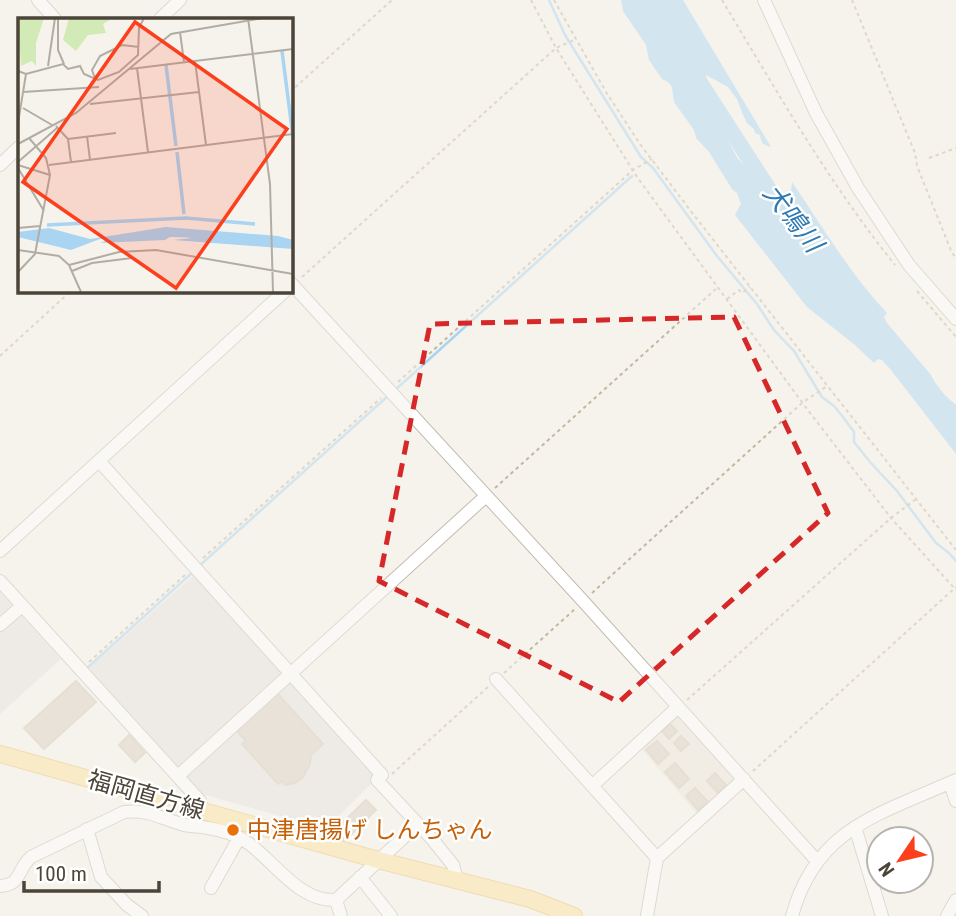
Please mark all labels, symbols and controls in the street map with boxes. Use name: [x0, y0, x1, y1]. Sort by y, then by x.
inset map: [18, 18, 292, 292]
water label: 犬鳴川: [757, 178, 831, 260]
street label: 福岡直方線: [84, 765, 208, 825]
place label: 中津唐揚げ しんちゃん: [247, 816, 493, 844]
marker: 中津唐揚げ しんちゃん: [225, 822, 241, 838]
north arrow: [865, 825, 935, 895]
scale bar: [24, 850, 159, 894]
text: N: [874, 858, 899, 881]
text: 100 m: [35, 862, 87, 886]

